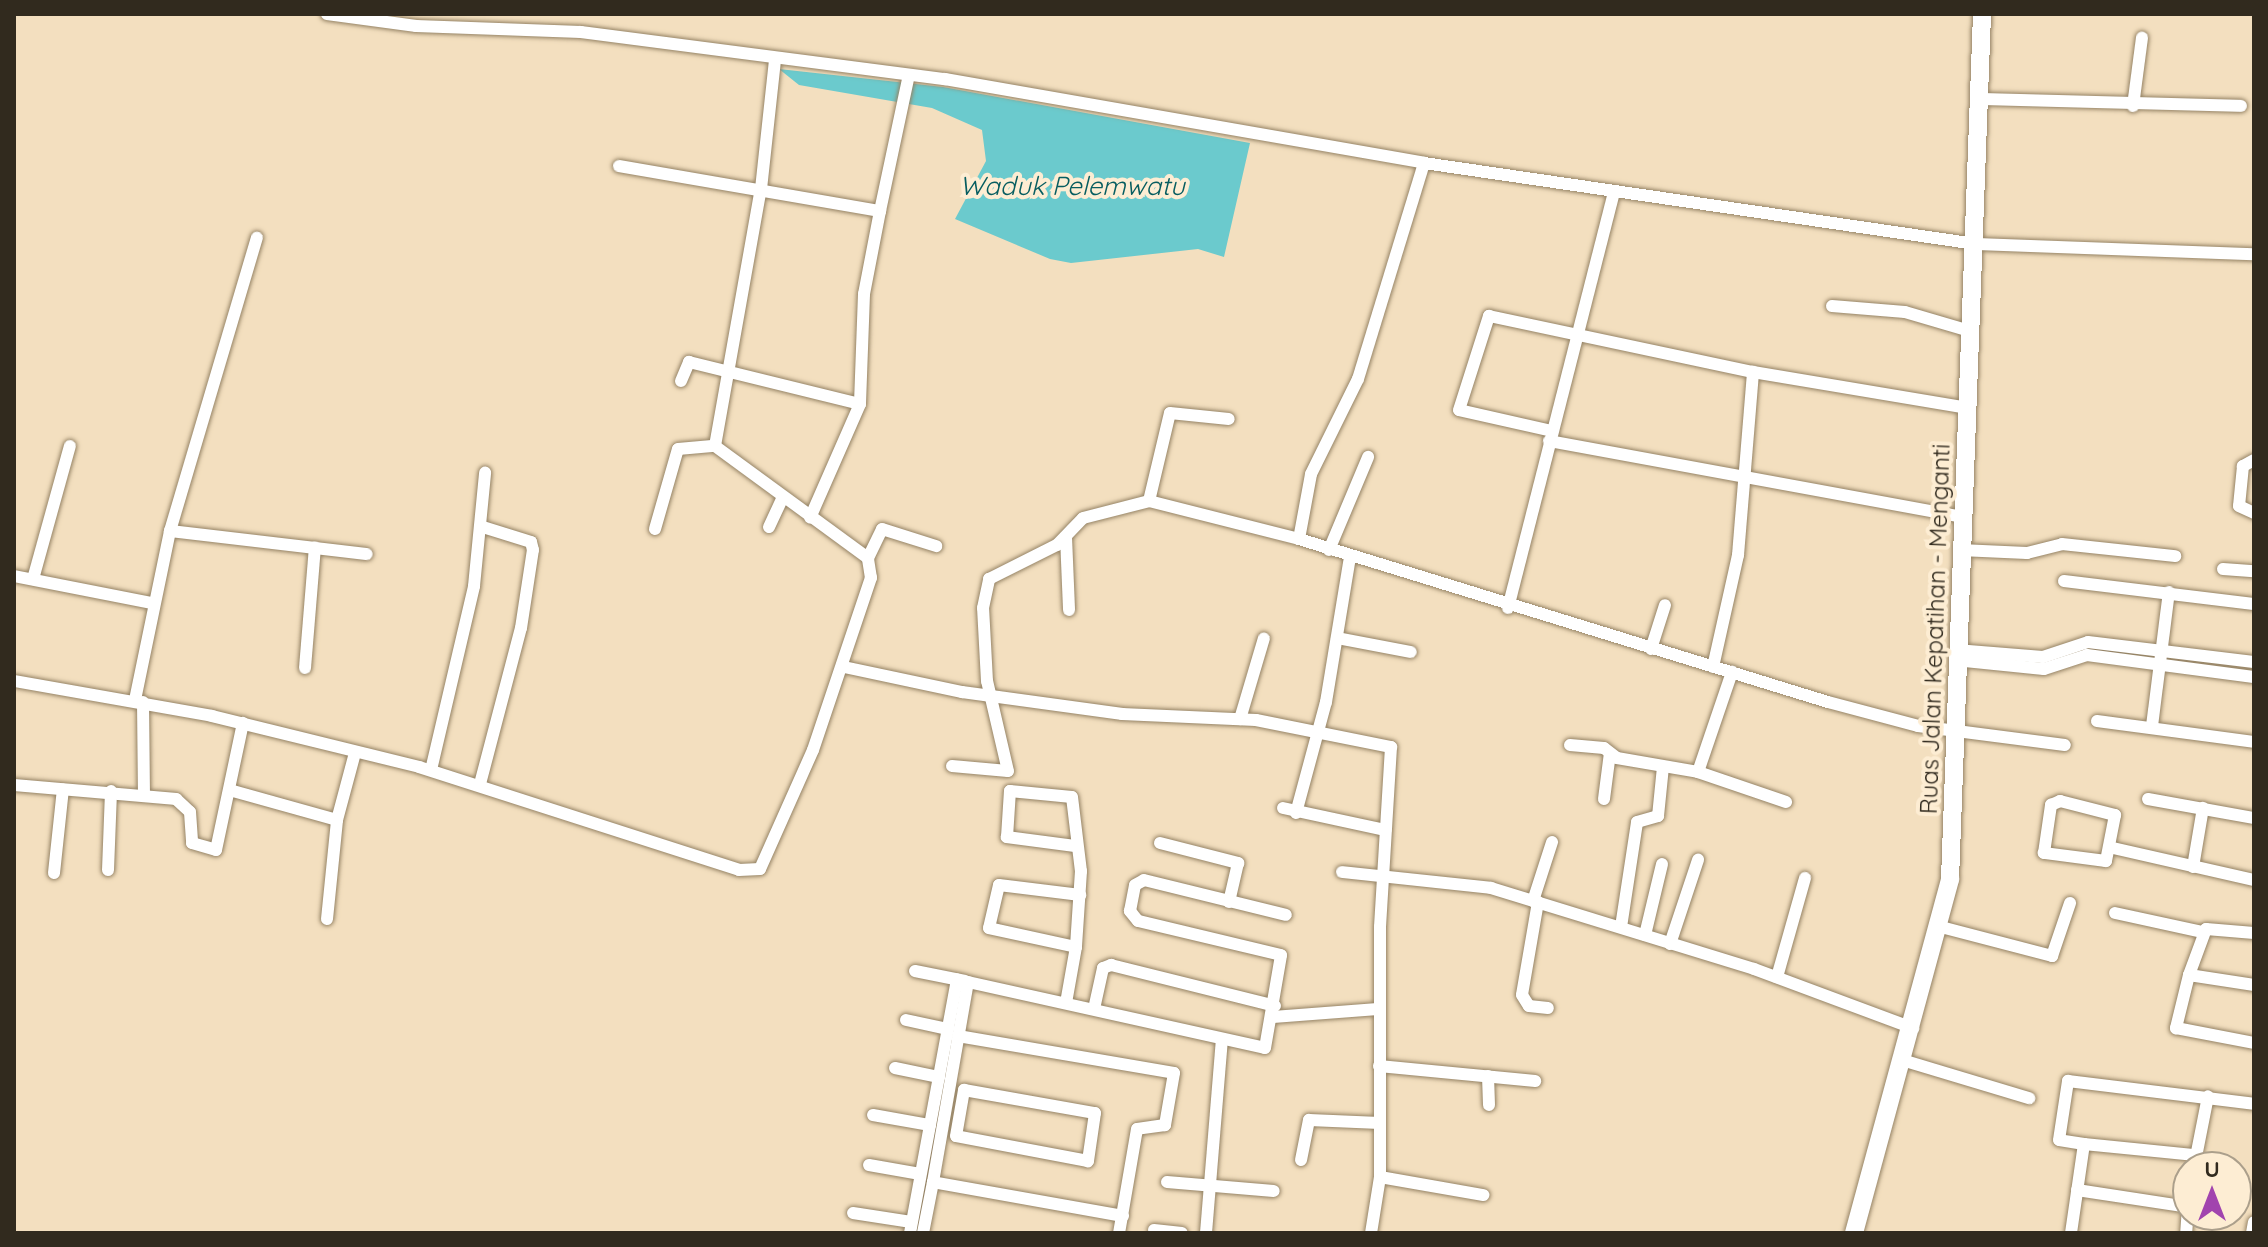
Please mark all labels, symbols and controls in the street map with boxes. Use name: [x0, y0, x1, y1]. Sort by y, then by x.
water label: Waduk Pelemwatu: [959, 170, 1185, 202]
street label: Ruas Jalan Kepatihan - Menganti: [1914, 443, 1956, 815]
north arrow: [2172, 1151, 2252, 1231]
text: U: [2204, 1155, 2220, 1183]

